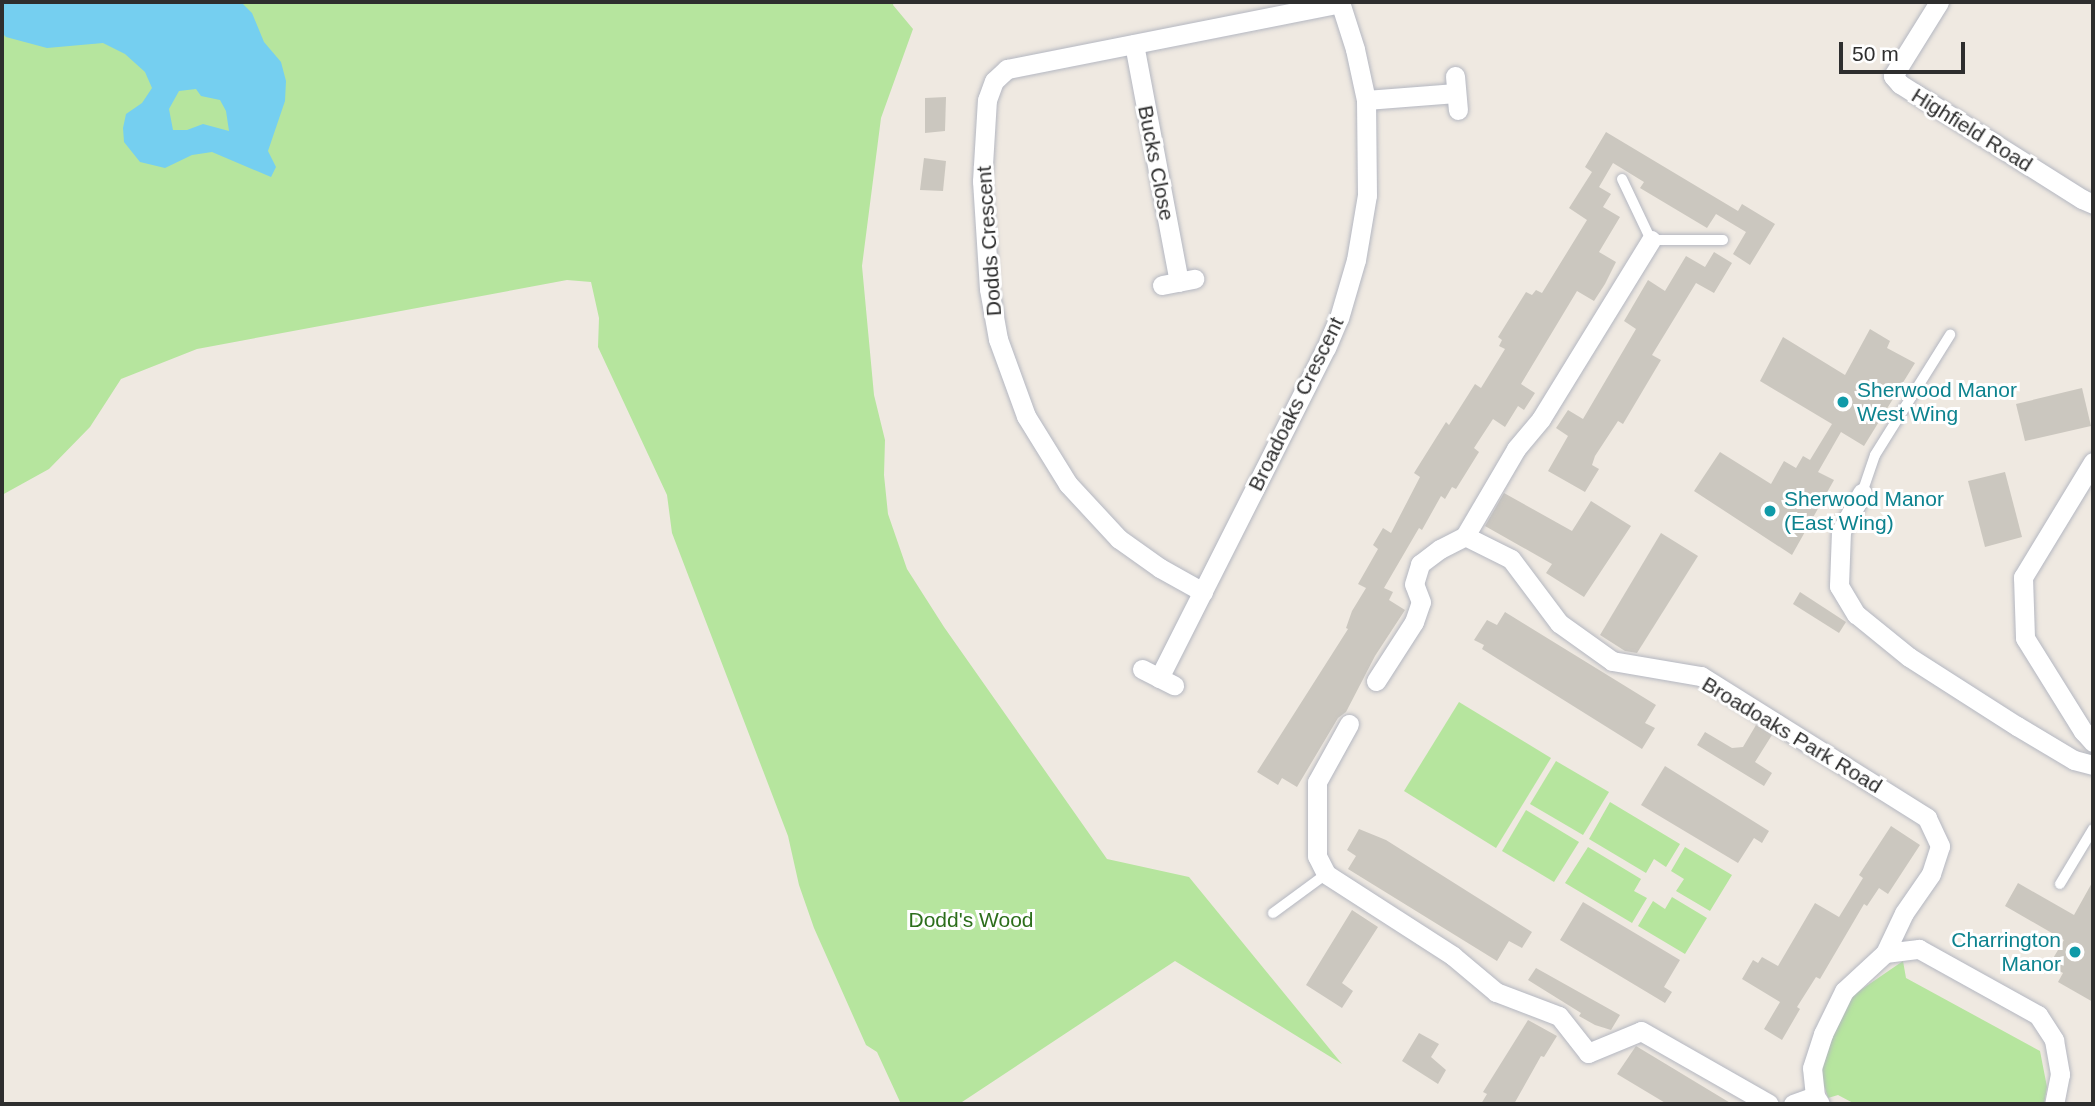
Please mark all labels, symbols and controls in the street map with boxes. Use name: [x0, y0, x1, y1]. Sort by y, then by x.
scale bar: [1843, 28, 1969, 72]
text: 50 m: [1852, 42, 1899, 65]
street label: Highfield Road: [1907, 83, 2037, 177]
street label: Bucks Close: [1132, 103, 1180, 223]
street label: Dodds Crescent: [971, 165, 1007, 317]
street label: Broadoaks Crescent: [1243, 313, 1349, 495]
place label: Sherwood Manor West Wing: [1857, 377, 2017, 427]
marker: Sherwood Manor West Wing: [1835, 394, 1851, 410]
place label: Sherwood Manor (East Wing): [1784, 486, 1944, 536]
marker: Sherwood Manor (East Wing): [1762, 503, 1778, 519]
street label: Broadoaks Park Road: [1697, 671, 1887, 799]
park label: Dodd's Wood: [908, 907, 1034, 933]
place label: Charrington Manor: [1951, 927, 2061, 977]
marker: Charrington Manor: [2067, 944, 2083, 960]

